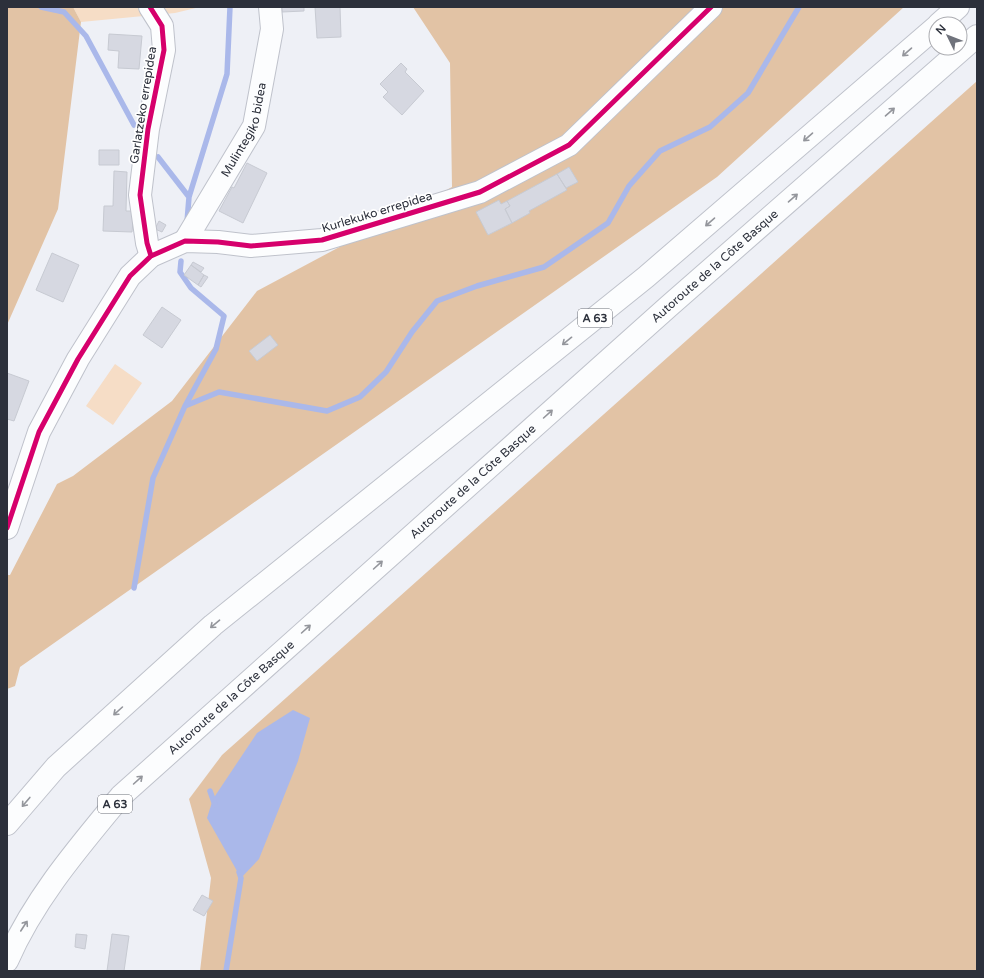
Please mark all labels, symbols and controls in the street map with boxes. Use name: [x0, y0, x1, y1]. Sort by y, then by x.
north arrow: [928, 16, 968, 56]
text: N: [933, 22, 949, 37]
street label: Garlatzeko errepidea: [127, 45, 159, 165]
one-way arrow: [901, 48, 912, 57]
street label: Mulintegiko bidea: [218, 81, 269, 180]
one-way arrow: [885, 108, 896, 117]
one-way arrow: [803, 133, 814, 142]
street label: Kurlekuko errepidea: [320, 189, 434, 235]
one-way arrow: [787, 194, 797, 203]
street label: Autoroute de la Côte Basque: [648, 207, 781, 326]
one-way arrow: [705, 218, 715, 227]
road number: A 63: [578, 309, 612, 327]
one-way arrow: [561, 336, 572, 345]
one-way arrow: [543, 409, 554, 418]
street label: Autoroute de la Côte Basque: [407, 421, 539, 541]
one-way arrow: [373, 561, 383, 570]
one-way arrow: [210, 619, 221, 628]
one-way arrow: [300, 625, 311, 634]
street label: Autoroute de la Côte Basque: [165, 637, 297, 757]
one-way arrow: [113, 706, 123, 715]
one-way arrow: [133, 776, 143, 785]
road number: A 63: [98, 795, 132, 813]
one-way arrow: [21, 796, 30, 807]
one-way arrow: [20, 921, 28, 932]

